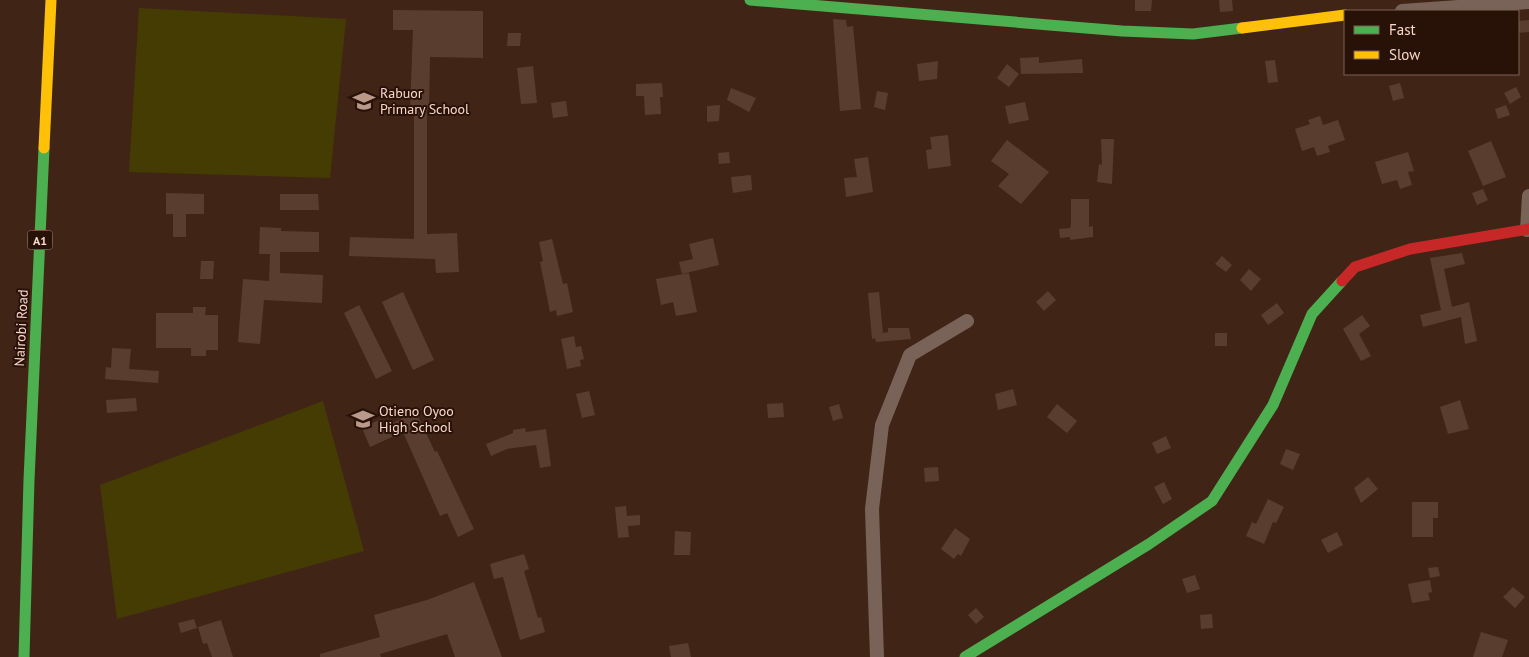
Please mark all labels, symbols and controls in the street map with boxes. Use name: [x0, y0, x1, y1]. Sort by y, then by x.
legend: [1344, 10, 1519, 75]
text: Fast: [1389, 20, 1416, 39]
text: Slow: [1389, 45, 1420, 64]
place label: Rabuor Primary School: [380, 84, 469, 118]
school or university icon: Rabuor Primary School: [351, 88, 377, 114]
road number: A1: [28, 230, 52, 250]
street label: Nairobi Road: [10, 289, 32, 367]
place label: Otieno Oyoo High School: [379, 402, 454, 436]
school or university icon: Otieno Oyoo High School: [350, 406, 376, 432]

